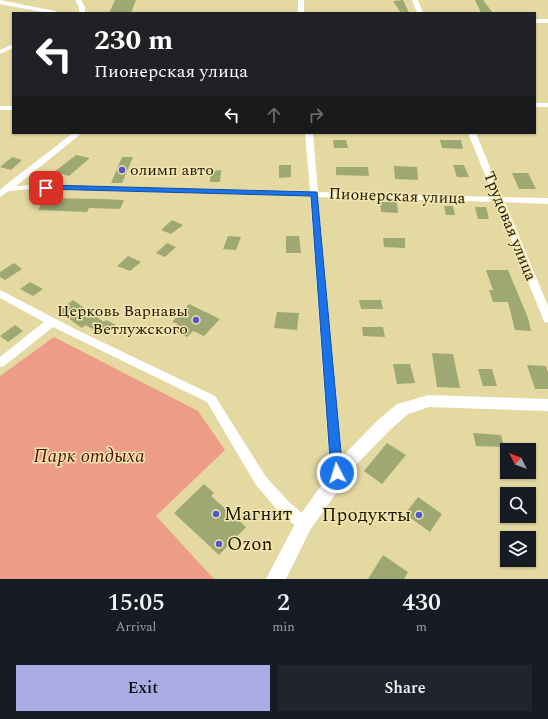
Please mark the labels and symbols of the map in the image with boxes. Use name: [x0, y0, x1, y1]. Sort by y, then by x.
place label: олимп авто: [130, 158, 214, 182]
marker: олимп авто: [117, 165, 127, 175]
street label: Трудовая улица: [477, 168, 543, 284]
pin: [29, 171, 63, 205]
street label: Пионерская улица: [328, 182, 466, 210]
place label: Церковь Варнавы Ветлужского: [57, 299, 188, 341]
marker: Церковь Варнавы Ветлужского: [191, 315, 201, 325]
park label: Парк отдыха: [33, 442, 145, 471]
north arrow: [500, 443, 536, 479]
position arrow: [316, 452, 358, 494]
place label: Магнит: [224, 500, 292, 529]
place label: Продукты: [322, 501, 411, 530]
marker: Магнит: [211, 509, 221, 519]
marker: Продукты: [414, 510, 424, 520]
place label: Ozon: [227, 530, 273, 559]
marker: Ozon: [214, 539, 224, 549]

